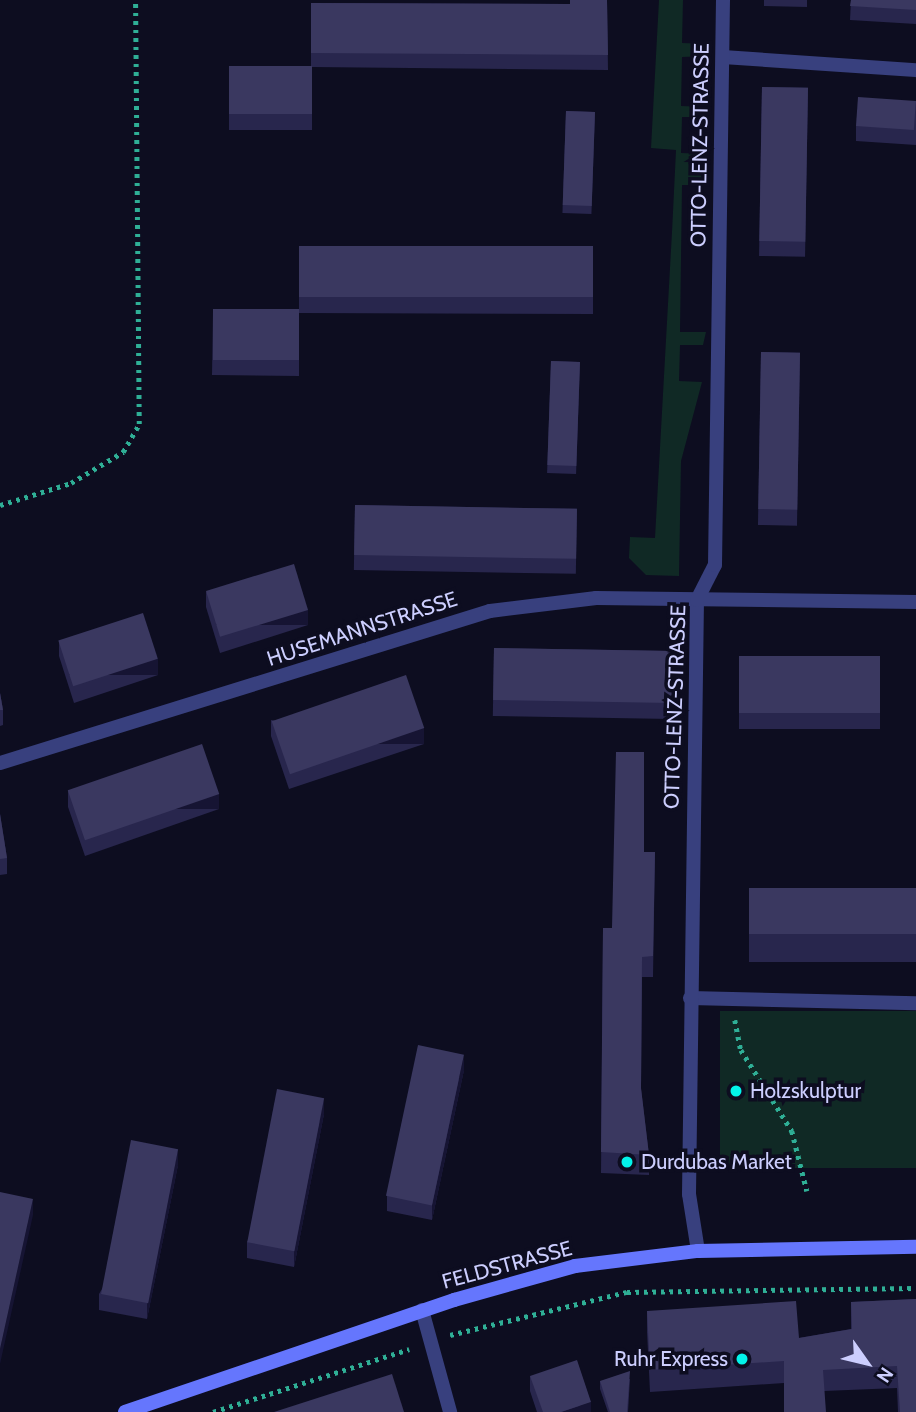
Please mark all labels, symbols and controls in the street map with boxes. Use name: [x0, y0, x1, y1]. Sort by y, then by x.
street label: OTTO-LENZ-STRASSE: [686, 43, 714, 247]
street label: HUSEMANNSTRASSE: [264, 586, 460, 672]
street label: OTTO-LENZ-STRASSE: [659, 605, 691, 809]
place label: Holzskulptur: [750, 1078, 861, 1104]
marker: Holzskulptur: [728, 1083, 744, 1099]
place label: Durdubas Market: [641, 1149, 792, 1175]
marker: Durdubas Market: [619, 1154, 635, 1170]
street label: FELDSTRASSE: [439, 1236, 575, 1294]
north arrow: [832, 1328, 902, 1398]
place label: Ruhr Express: [614, 1346, 728, 1372]
marker: Ruhr Express: [734, 1351, 750, 1367]
text: N: [872, 1363, 898, 1387]

